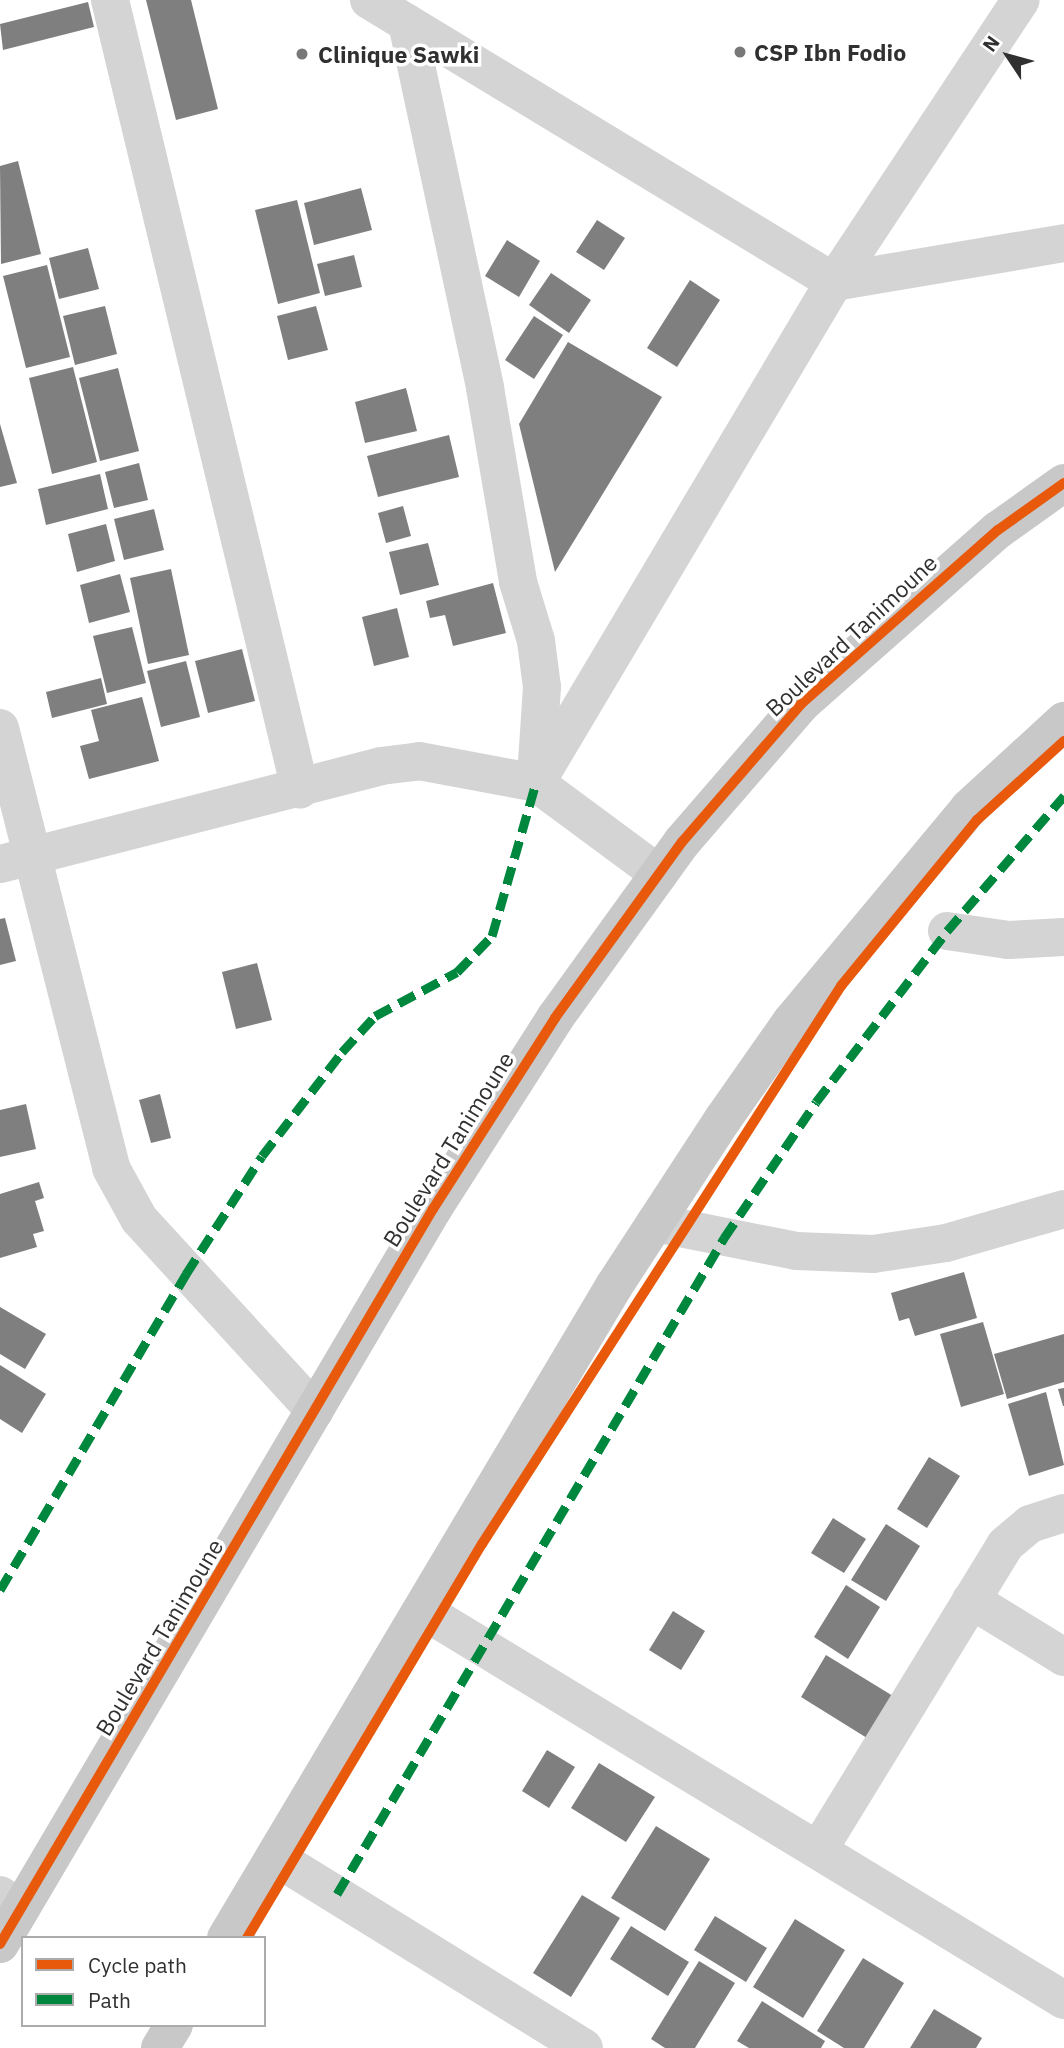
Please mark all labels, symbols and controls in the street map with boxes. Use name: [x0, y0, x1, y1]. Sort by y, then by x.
north arrow: [973, 21, 1043, 91]
text: N: [977, 31, 1005, 56]
place label: CSP Ibn Fodio: [754, 38, 906, 66]
place label: Clinique Sawki: [318, 40, 479, 68]
marker: Clinique Sawki: [292, 44, 312, 64]
marker: CSP Ibn Fodio: [732, 44, 748, 60]
street label: Boulevard Tanimoune: [760, 548, 942, 722]
street label: Boulevard Tanimoune: [377, 1047, 519, 1251]
street label: Boulevard Tanimoune: [89, 1534, 229, 1740]
legend: [21, 1936, 266, 2027]
text: Cycle path: [88, 1951, 187, 1979]
text: Path: [88, 1986, 131, 2014]

